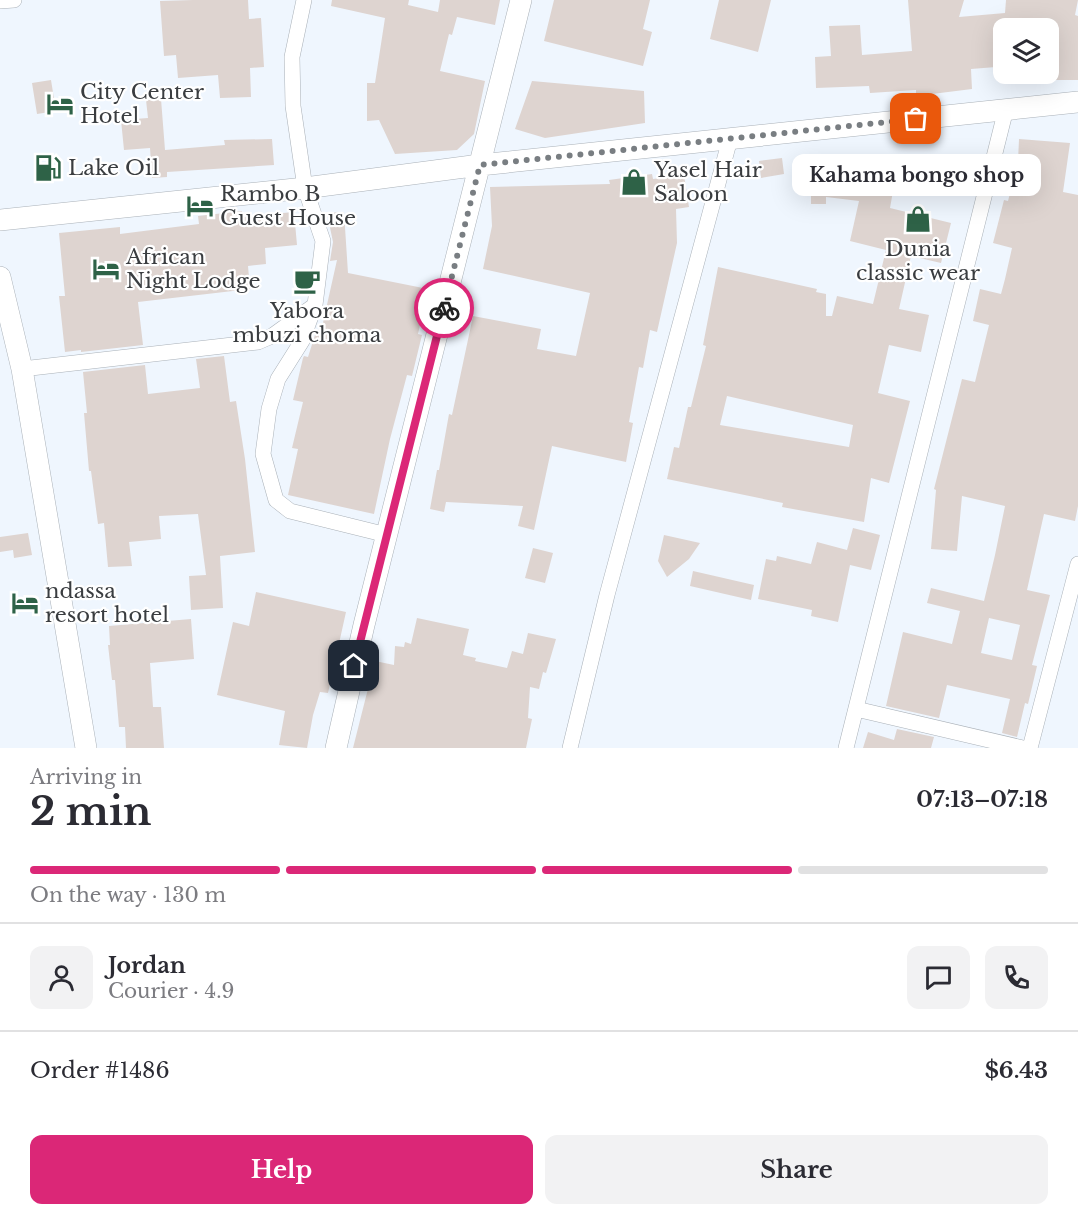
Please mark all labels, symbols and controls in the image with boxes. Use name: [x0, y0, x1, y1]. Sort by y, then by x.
map controls: [993, 18, 1059, 84]
button: layers: [993, 18, 1059, 84]
place label: City Center Hotel: [80, 79, 204, 129]
hotel icon: City Center Hotel: [45, 89, 75, 119]
pin: [890, 93, 941, 144]
icon: bag: [899, 102, 932, 135]
fuel station icon: Lake Oil: [33, 153, 63, 183]
place label: Lake Oil: [68, 155, 159, 181]
callout: Kahama bongo shop: [792, 155, 1040, 197]
place label: Yasel Hair Saloon: [653, 157, 762, 207]
text: Kahama bongo shop: [809, 163, 1024, 187]
shop icon: Yasel Hair Saloon: [619, 167, 649, 197]
place label: Rambo B Guest House: [220, 181, 356, 231]
hotel icon: Rambo B Guest House: [185, 191, 215, 221]
shop icon: Dunia classic wear: [903, 204, 933, 234]
place label: Dunia classic wear: [856, 236, 980, 286]
place label: African Night Lodge: [125, 244, 261, 294]
hotel icon: African Night Lodge: [91, 254, 121, 284]
cafe icon: Yabora mbuzi choma: [292, 266, 322, 296]
courier: [414, 278, 474, 338]
icon: bike: [428, 292, 461, 325]
place label: Yabora mbuzi choma: [233, 298, 382, 348]
place label: ndassa resort hotel: [45, 578, 169, 628]
hotel icon: ndassa resort hotel: [10, 588, 40, 618]
pin: [328, 640, 379, 691]
icon: home: [337, 649, 370, 682]
text: Arriving in: [30, 765, 142, 789]
text: 07:13–07:18: [916, 786, 1048, 813]
text: 2 min: [30, 787, 151, 836]
text: On the way · 130 m: [30, 883, 226, 907]
button: person: [30, 946, 93, 1009]
button: chat: [907, 946, 970, 1009]
button: phone: [985, 946, 1048, 1009]
text: Jordan: [108, 952, 186, 979]
text: Courier · 4.9: [108, 979, 234, 1003]
text: Order #1486: [30, 1057, 170, 1084]
text: $6.43: [985, 1057, 1048, 1084]
button: Help: [30, 1135, 533, 1204]
button: Share: [545, 1135, 1048, 1204]

